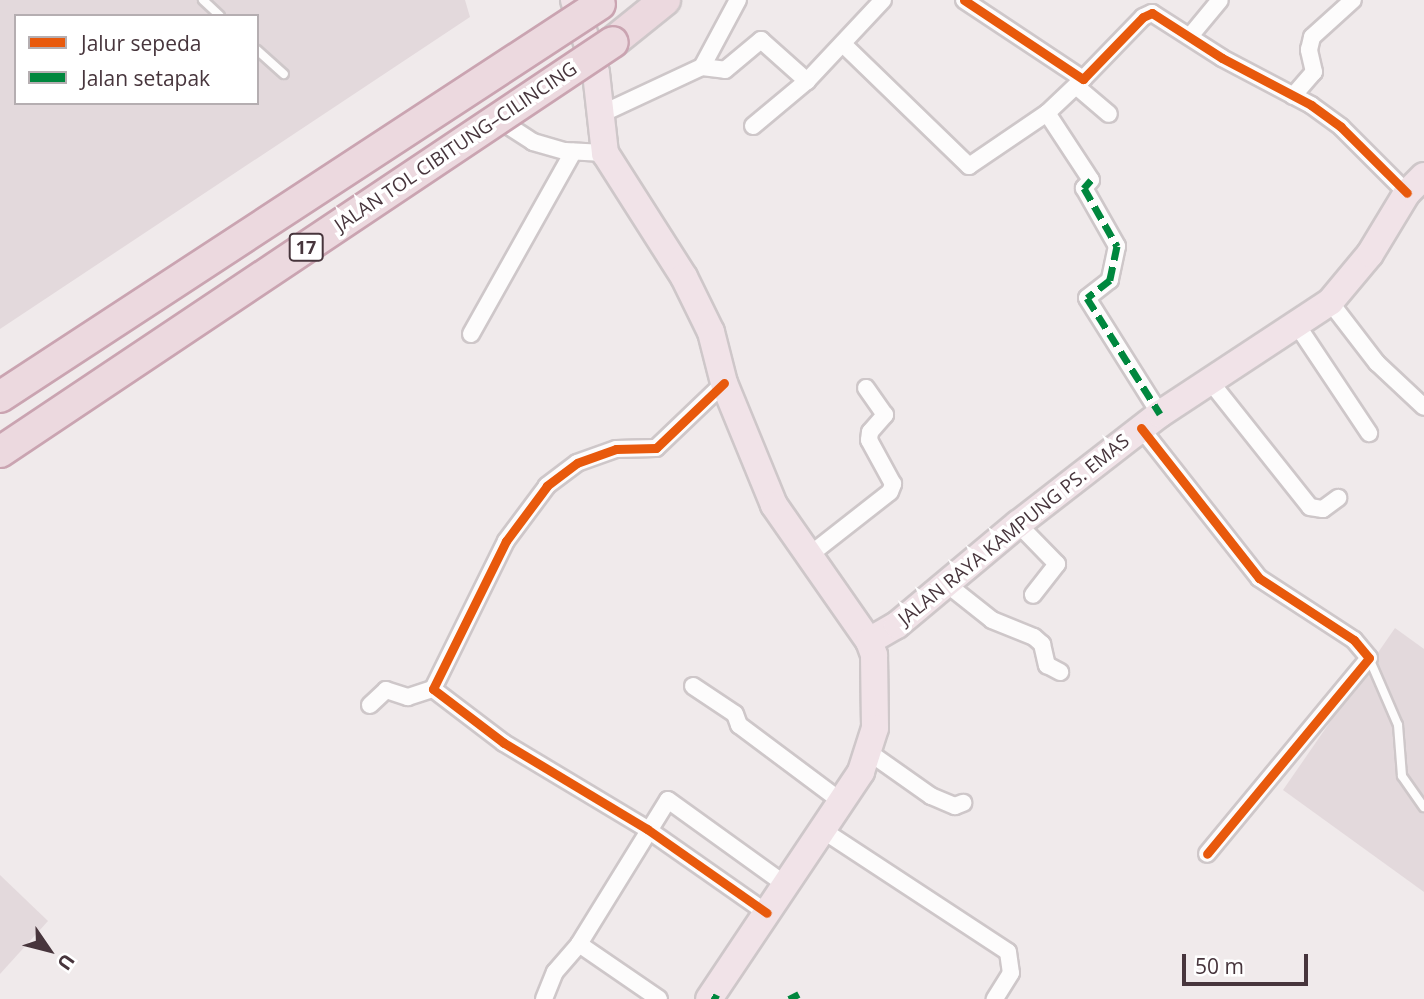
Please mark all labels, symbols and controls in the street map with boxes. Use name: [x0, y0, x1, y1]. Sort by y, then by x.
legend: [14, 14, 259, 105]
text: Jalur sepeda: [81, 29, 201, 57]
street label: JALAN TOL CIBITUNG–CILINCING: [331, 57, 581, 237]
text: Jalan setapak: [81, 64, 210, 92]
road number: 17: [288, 232, 324, 262]
street label: JALAN RAYA KAMPUNG PS. EMAS: [894, 430, 1134, 630]
north arrow: [14, 915, 84, 985]
scale bar: [1186, 940, 1312, 984]
text: U: [51, 949, 81, 975]
text: 50 m: [1195, 952, 1244, 980]

